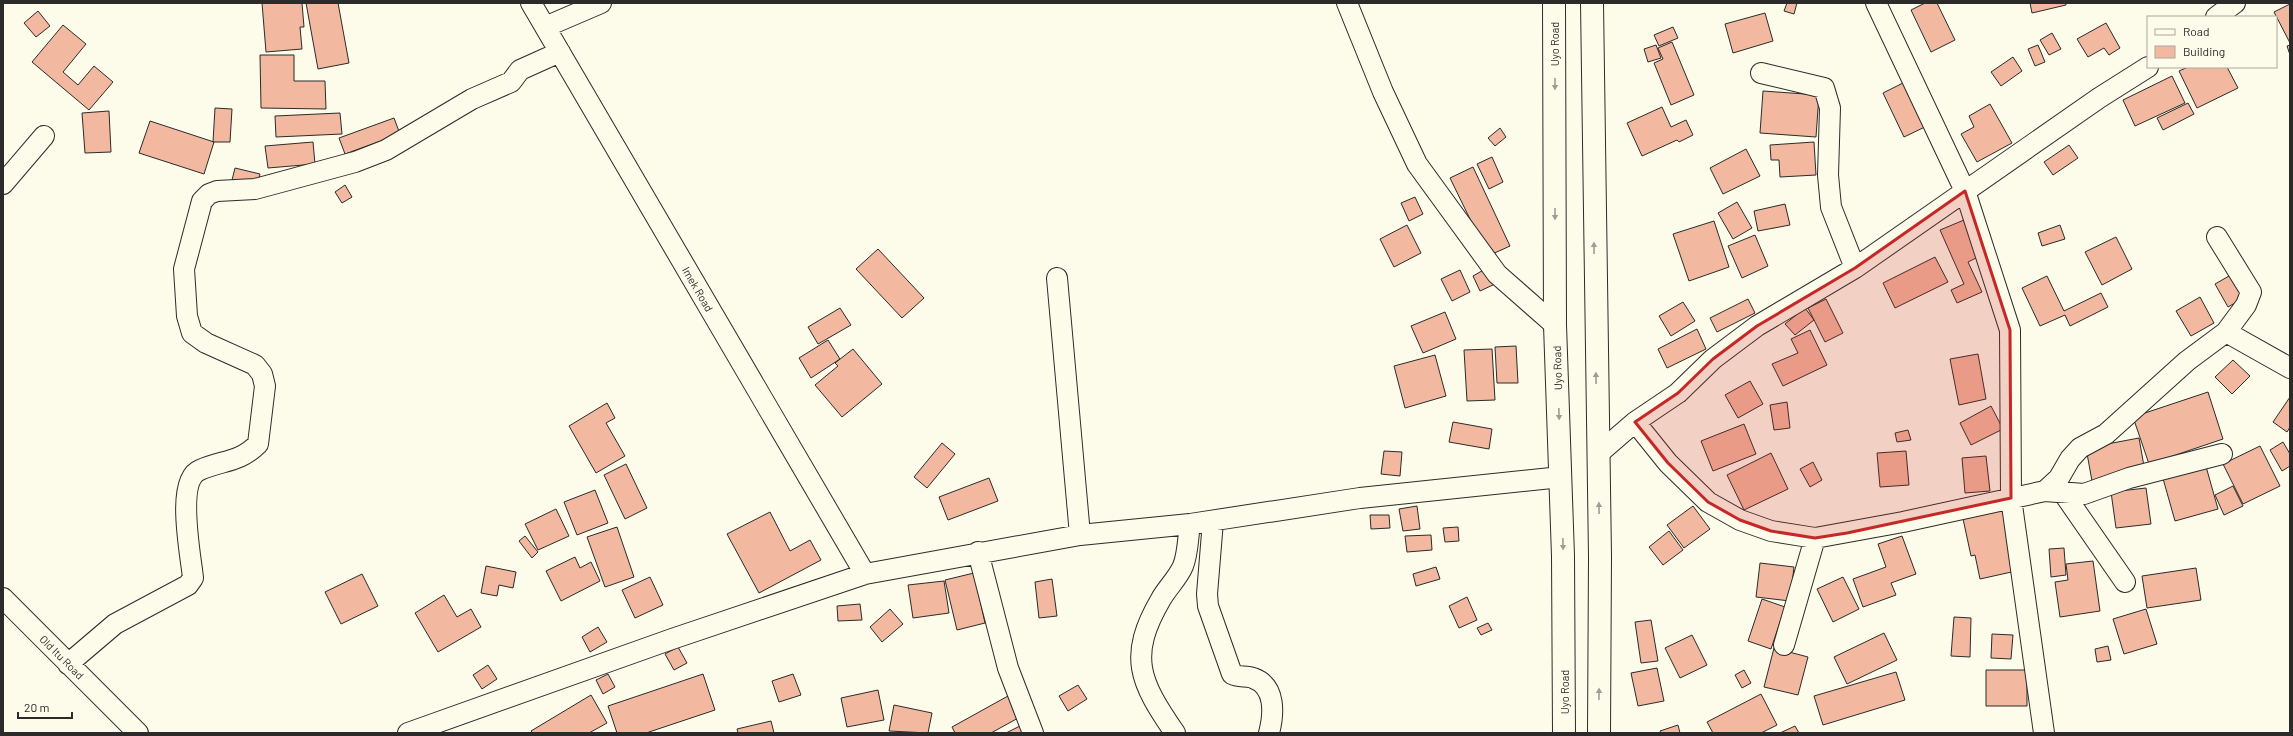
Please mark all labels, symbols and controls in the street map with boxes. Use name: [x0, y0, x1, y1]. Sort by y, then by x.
legend: [2147, 16, 2277, 68]
street label: Uyo Road: [1548, 22, 1561, 66]
text: Road: [2183, 24, 2210, 38]
text: Building: [2183, 44, 2225, 58]
one-way arrow: [1552, 78, 1558, 91]
one-way arrow: [1552, 208, 1558, 221]
one-way arrow: [1591, 241, 1597, 254]
street label: Imek Road: [680, 264, 716, 314]
street label: Uyo Road: [1550, 346, 1564, 390]
one-way arrow: [1593, 371, 1599, 384]
one-way arrow: [1555, 408, 1562, 420]
one-way arrow: [1596, 501, 1602, 514]
one-way arrow: [1560, 538, 1566, 551]
street label: Old Itu Road: [37, 632, 87, 682]
street label: Uyo Road: [1558, 670, 1571, 714]
one-way arrow: [1596, 687, 1602, 700]
scale bar: [18, 694, 72, 720]
text: 20 m: [24, 700, 50, 714]

